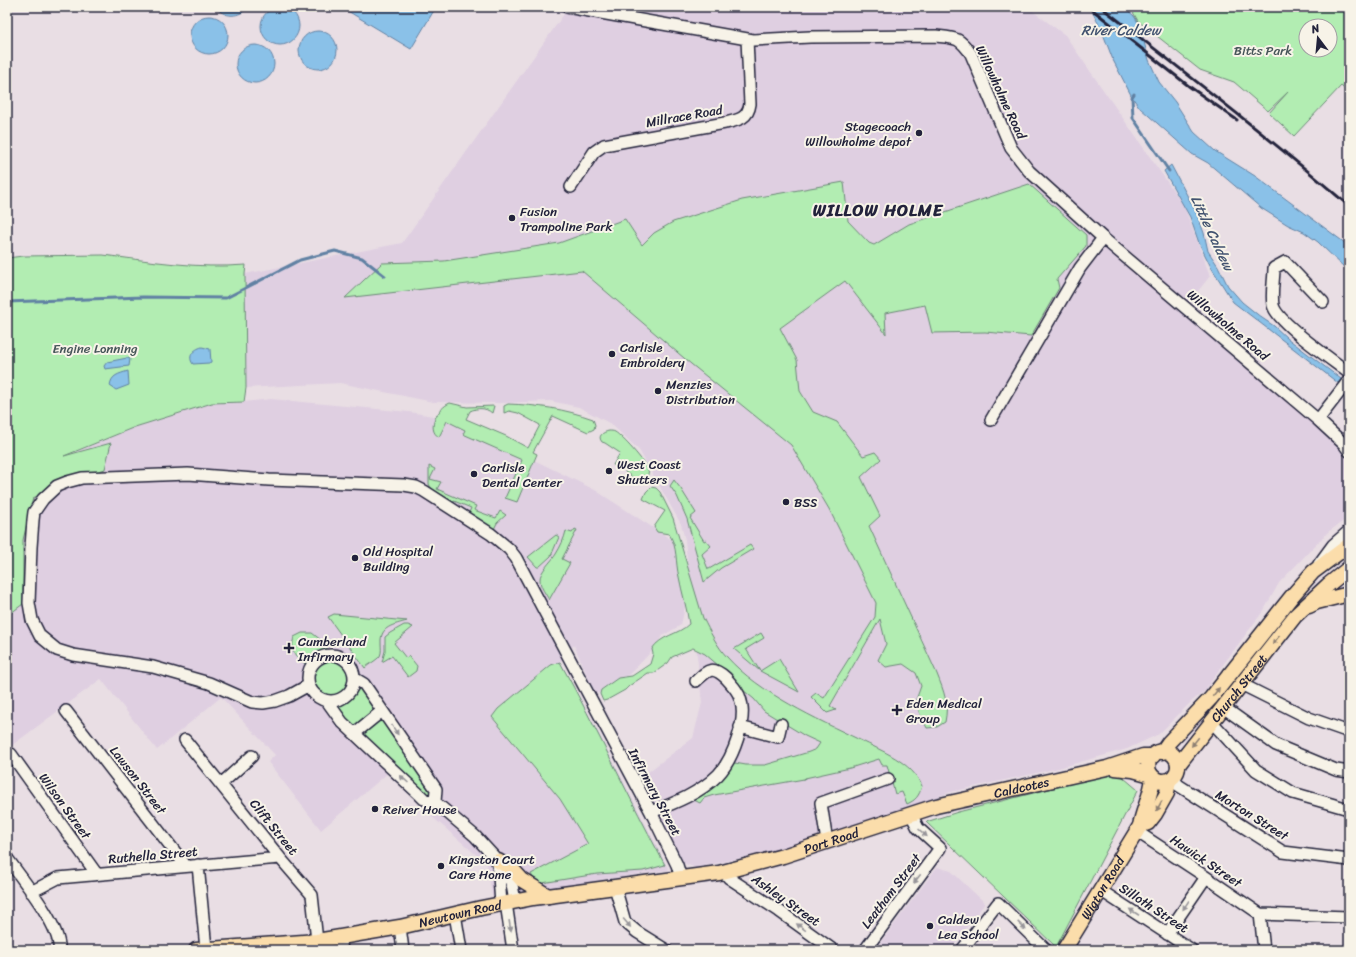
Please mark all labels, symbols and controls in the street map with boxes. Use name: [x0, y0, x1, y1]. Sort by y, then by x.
water label: River Caldew: [1081, 18, 1163, 43]
north arrow: [1298, 18, 1338, 58]
text: N: [1308, 19, 1322, 39]
park label: Bitts Park: [1234, 39, 1292, 62]
street label: Willowholme Road: [969, 41, 1033, 144]
street label: Millrace Road: [644, 98, 725, 134]
place label: Stagecoach Willowholme depot: [805, 115, 912, 153]
marker: Stagecoach Willowholme depot: [914, 128, 924, 138]
water label: Little Caldew: [1184, 191, 1241, 277]
district label: WILLOW HOLME: [813, 195, 944, 225]
place label: Fusion Trampoline Park: [520, 200, 612, 238]
marker: Fusion Trampoline Park: [507, 213, 517, 223]
street label: Willowholme Road: [1182, 284, 1275, 367]
place label: Carlisle Embroidery: [620, 336, 685, 374]
park label: Engine Lonning: [52, 337, 138, 360]
marker: Carlisle Embroidery: [607, 349, 617, 359]
place label: Menzies Distribution: [666, 373, 735, 411]
marker: Menzies Distribution: [653, 386, 663, 396]
place label: West Coast Shutters: [617, 453, 681, 491]
place label: Carlisle Dental Center: [482, 456, 563, 494]
marker: West Coast Shutters: [604, 466, 614, 476]
marker: Carlisle Dental Center: [469, 469, 479, 479]
place label: BSS: [794, 491, 817, 514]
marker: BSS: [781, 497, 791, 507]
place label: Old Hospital Building: [363, 540, 433, 578]
marker: Old Hospital Building: [350, 553, 360, 563]
place label: Cumberland Infirmary: [297, 630, 367, 668]
one-way arrow: [1271, 635, 1280, 646]
marker: Cumberland Infirmary: [283, 642, 295, 654]
street label: Church Street: [1204, 648, 1273, 727]
one-way arrow: [1212, 686, 1221, 697]
place label: Eden Medical Group: [906, 692, 982, 730]
marker: Eden Medical Group: [891, 704, 903, 716]
one-way arrow: [391, 725, 399, 735]
one-way arrow: [1191, 737, 1199, 748]
street label: Lawson Street: [104, 741, 173, 820]
street label: Infirmary Street: [622, 743, 688, 840]
street label: Wilson Street: [33, 768, 98, 845]
street label: Caldcotes: [991, 770, 1051, 804]
one-way arrow: [399, 775, 409, 784]
street label: Morton Street: [1211, 783, 1294, 847]
street label: Clift Street: [244, 794, 304, 861]
place label: Reiver House: [383, 798, 457, 821]
one-way arrow: [1156, 800, 1163, 812]
marker: Reiver House: [370, 804, 380, 814]
street label: Port Road: [800, 820, 863, 860]
one-way arrow: [919, 828, 928, 837]
street label: Hawick Street: [1165, 828, 1247, 894]
street label: Ruthella Street: [107, 840, 199, 870]
place label: Kingston Court Care Home: [449, 848, 535, 886]
street label: Leatham Street: [855, 848, 928, 934]
street label: Wigton Road: [1074, 851, 1131, 924]
marker: Kingston Court Care Home: [436, 861, 446, 871]
street label: Ashley Street: [746, 867, 825, 932]
one-way arrow: [913, 874, 921, 885]
street label: Silloth Street: [1114, 877, 1194, 939]
street label: Newtown Road: [416, 893, 504, 934]
one-way arrow: [1182, 900, 1190, 910]
place label: Caldew Lea School: [938, 908, 999, 946]
one-way arrow: [1129, 908, 1140, 916]
one-way arrow: [623, 917, 632, 928]
one-way arrow: [507, 920, 513, 933]
marker: Caldew Lea School: [925, 921, 935, 931]
one-way arrow: [1017, 921, 1027, 931]
one-way arrow: [796, 923, 806, 931]

